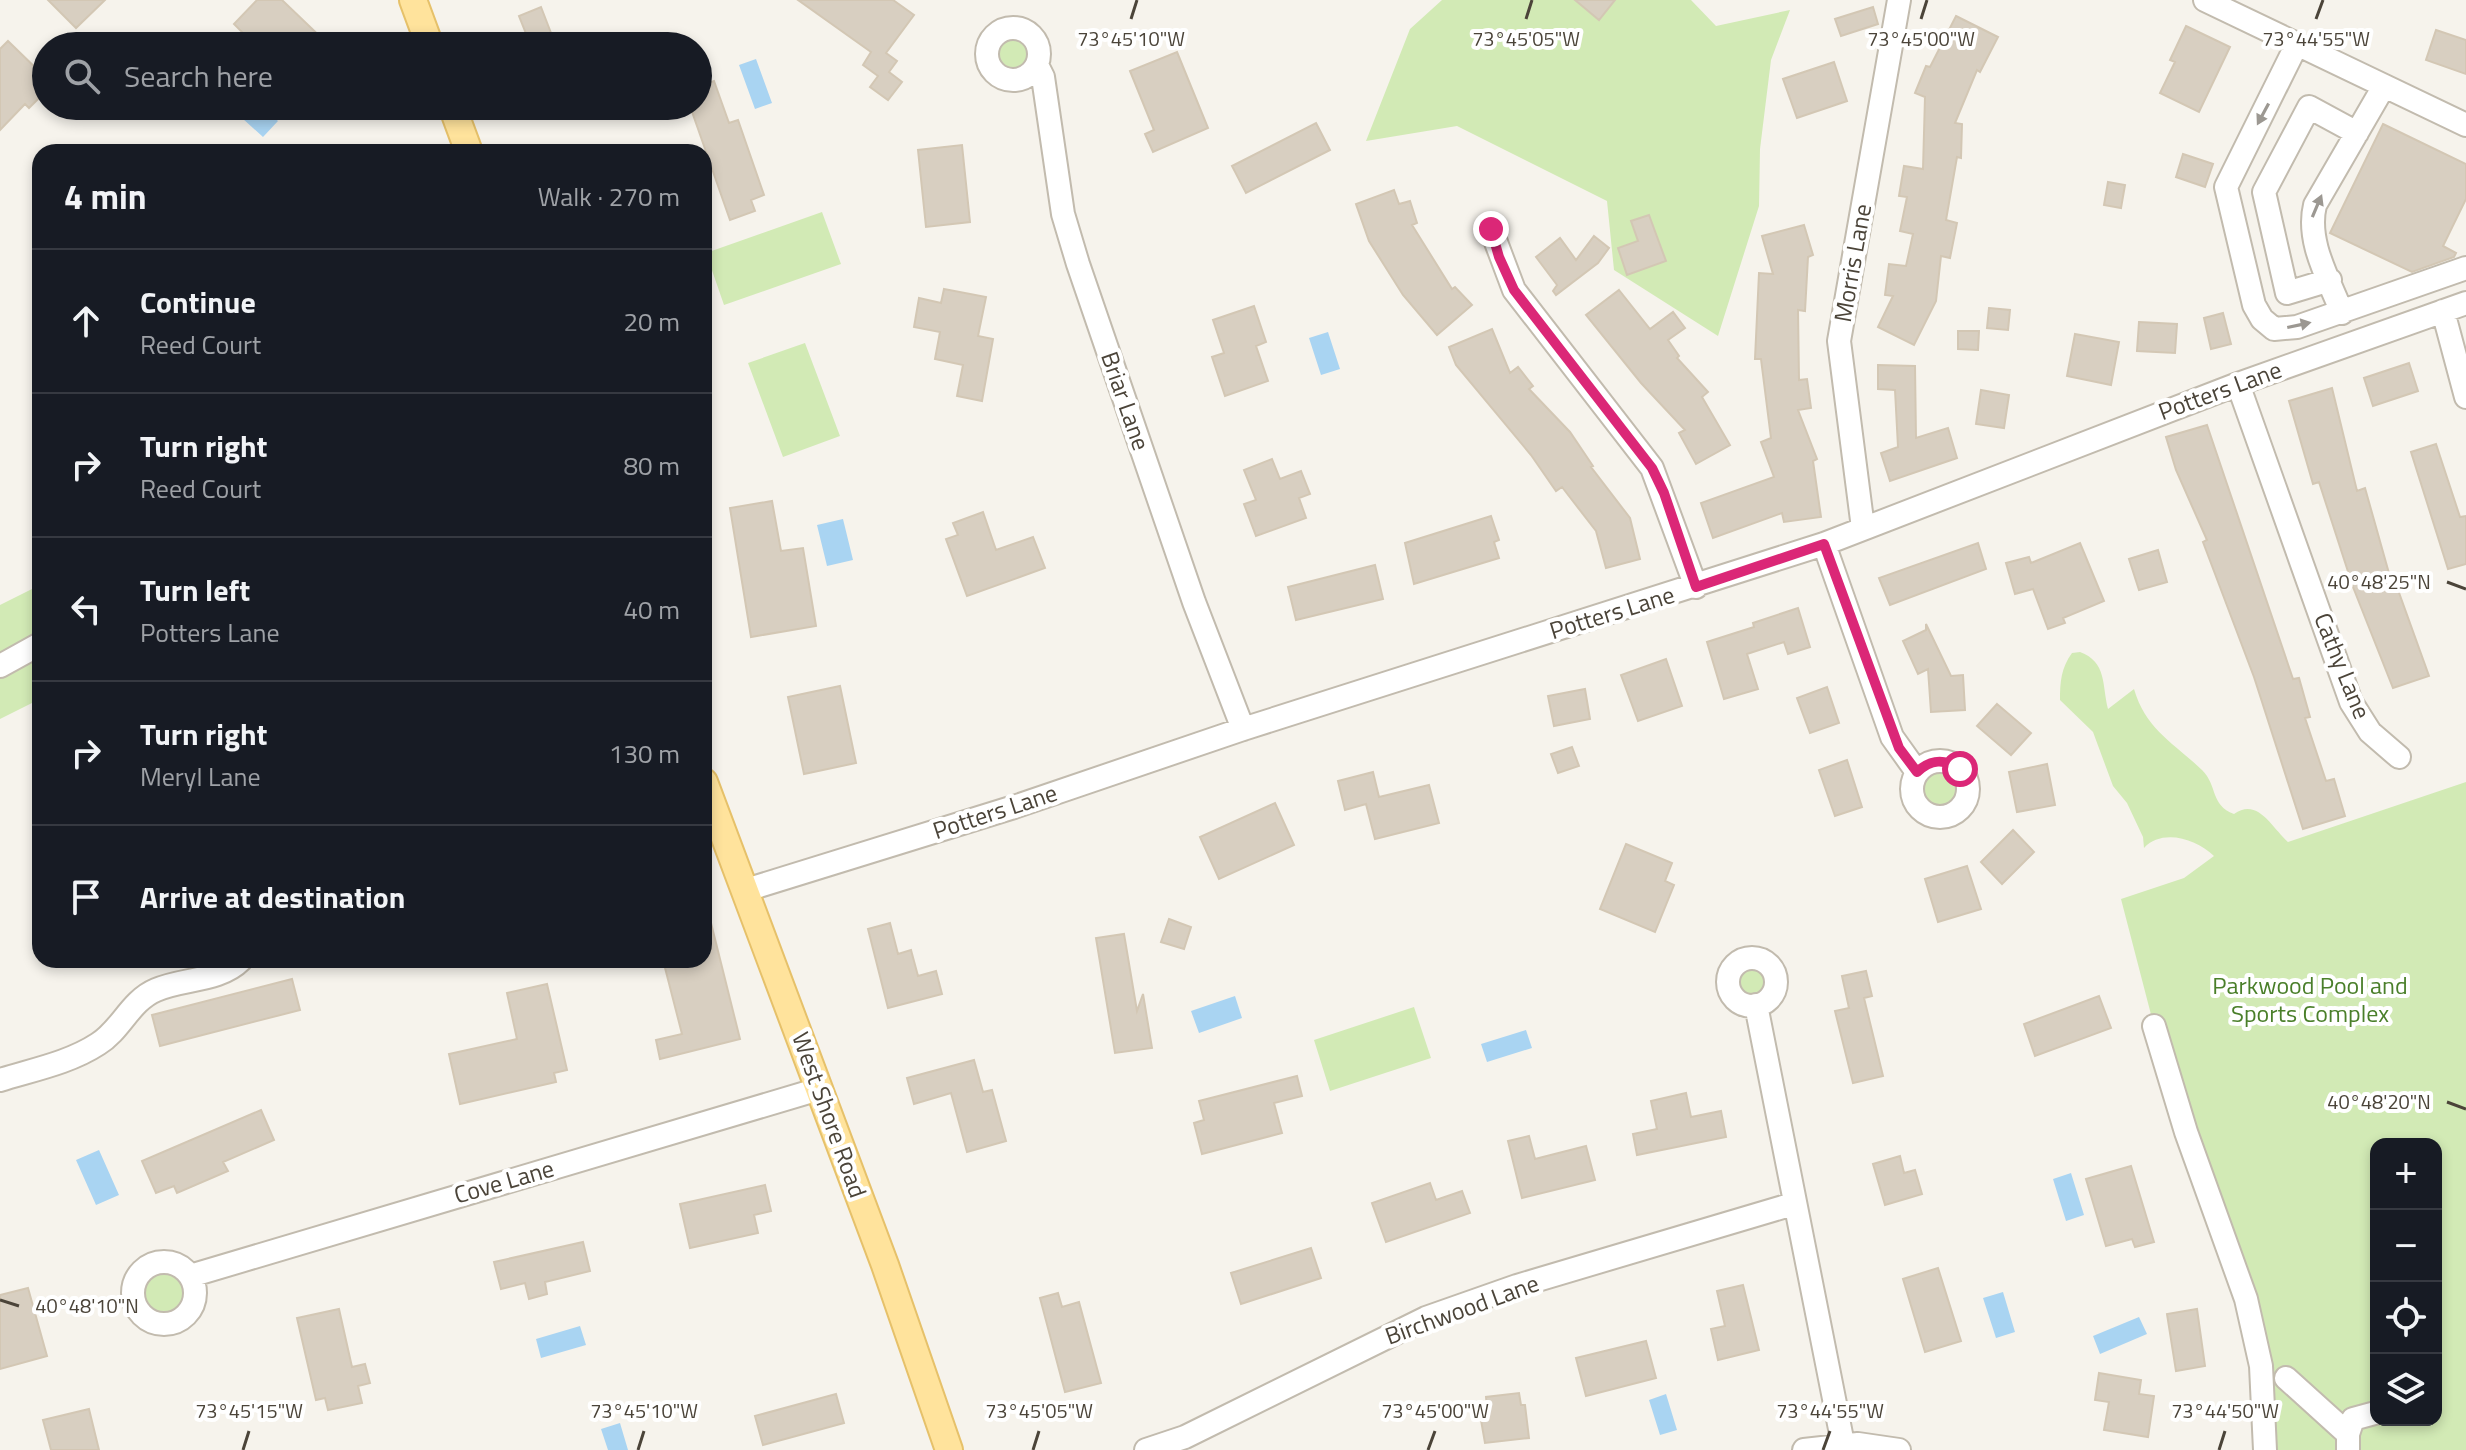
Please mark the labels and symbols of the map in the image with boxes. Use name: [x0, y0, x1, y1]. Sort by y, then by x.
text: 73°45'10"W: [1077, 23, 1185, 54]
text: 73°45'05"W: [1472, 23, 1580, 54]
text: 73°45'00"W: [1867, 23, 1975, 54]
text: 73°44'55"W: [2262, 23, 2370, 54]
one-way arrow: [2257, 103, 2270, 126]
one-way arrow: [2311, 195, 2324, 218]
street label: Morris Lane: [1824, 201, 1880, 325]
route end: [1473, 211, 1509, 247]
one-way arrow: [2286, 318, 2311, 331]
street label: Briar Lane: [1092, 346, 1160, 455]
street label: Potters Lane: [2153, 351, 2286, 429]
text: 40°48'25"N: [2327, 566, 2431, 597]
street label: Potters Lane: [1545, 576, 1679, 648]
street label: Cathy Lane: [2305, 607, 2381, 724]
route start: [1942, 751, 1978, 787]
street label: Potters Lane: [928, 774, 1062, 848]
park label: Parkwood Pool and Sports Complex: [2212, 967, 2408, 1031]
street label: West Shore Road: [783, 1027, 877, 1202]
text: 40°48'20"N: [2327, 1086, 2431, 1117]
street label: Cove Lane: [449, 1150, 558, 1212]
street label: Birchwood Lane: [1380, 1265, 1544, 1354]
text: 40°48'10"N: [35, 1290, 139, 1321]
text: 73°45'15"W: [195, 1395, 303, 1426]
text: 73°45'10"W: [590, 1395, 698, 1426]
text: 73°45'05"W: [985, 1395, 1093, 1426]
text: 73°45'00"W: [1381, 1395, 1489, 1426]
text: 73°44'55"W: [1776, 1395, 1884, 1426]
text: 73°44'50"W: [2171, 1395, 2279, 1426]

